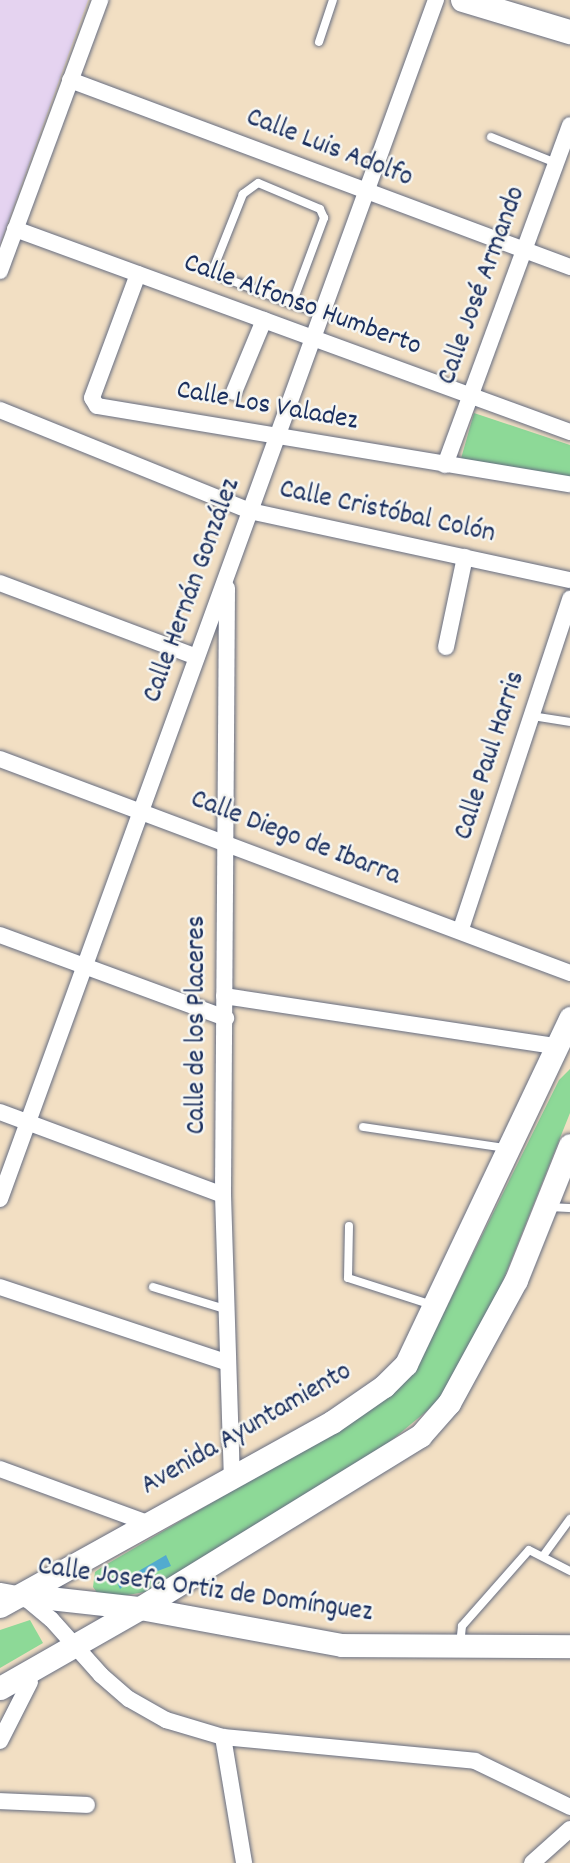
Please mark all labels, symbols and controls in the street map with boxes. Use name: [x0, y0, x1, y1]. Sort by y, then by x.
street label: Calle Luis Adolfo: [241, 102, 417, 196]
street label: Calle José Armando: [432, 182, 534, 390]
street label: Calle Alfonso Humberto: [179, 247, 425, 365]
street label: Calle Los Valadez: [174, 375, 360, 439]
street label: Calle Hernán González: [137, 474, 249, 708]
street label: Calle Cristóbal Colón: [276, 474, 498, 552]
street label: Calle Paul Harris: [448, 668, 534, 844]
street label: Calle Diego de Ibarra: [185, 784, 405, 894]
street label: Calle de los Placeres: [181, 916, 215, 1134]
street label: Avenida Ayuntamiento: [136, 1356, 358, 1504]
street label: Calle Josefa Ortiz de Domínguez: [36, 1551, 374, 1631]

